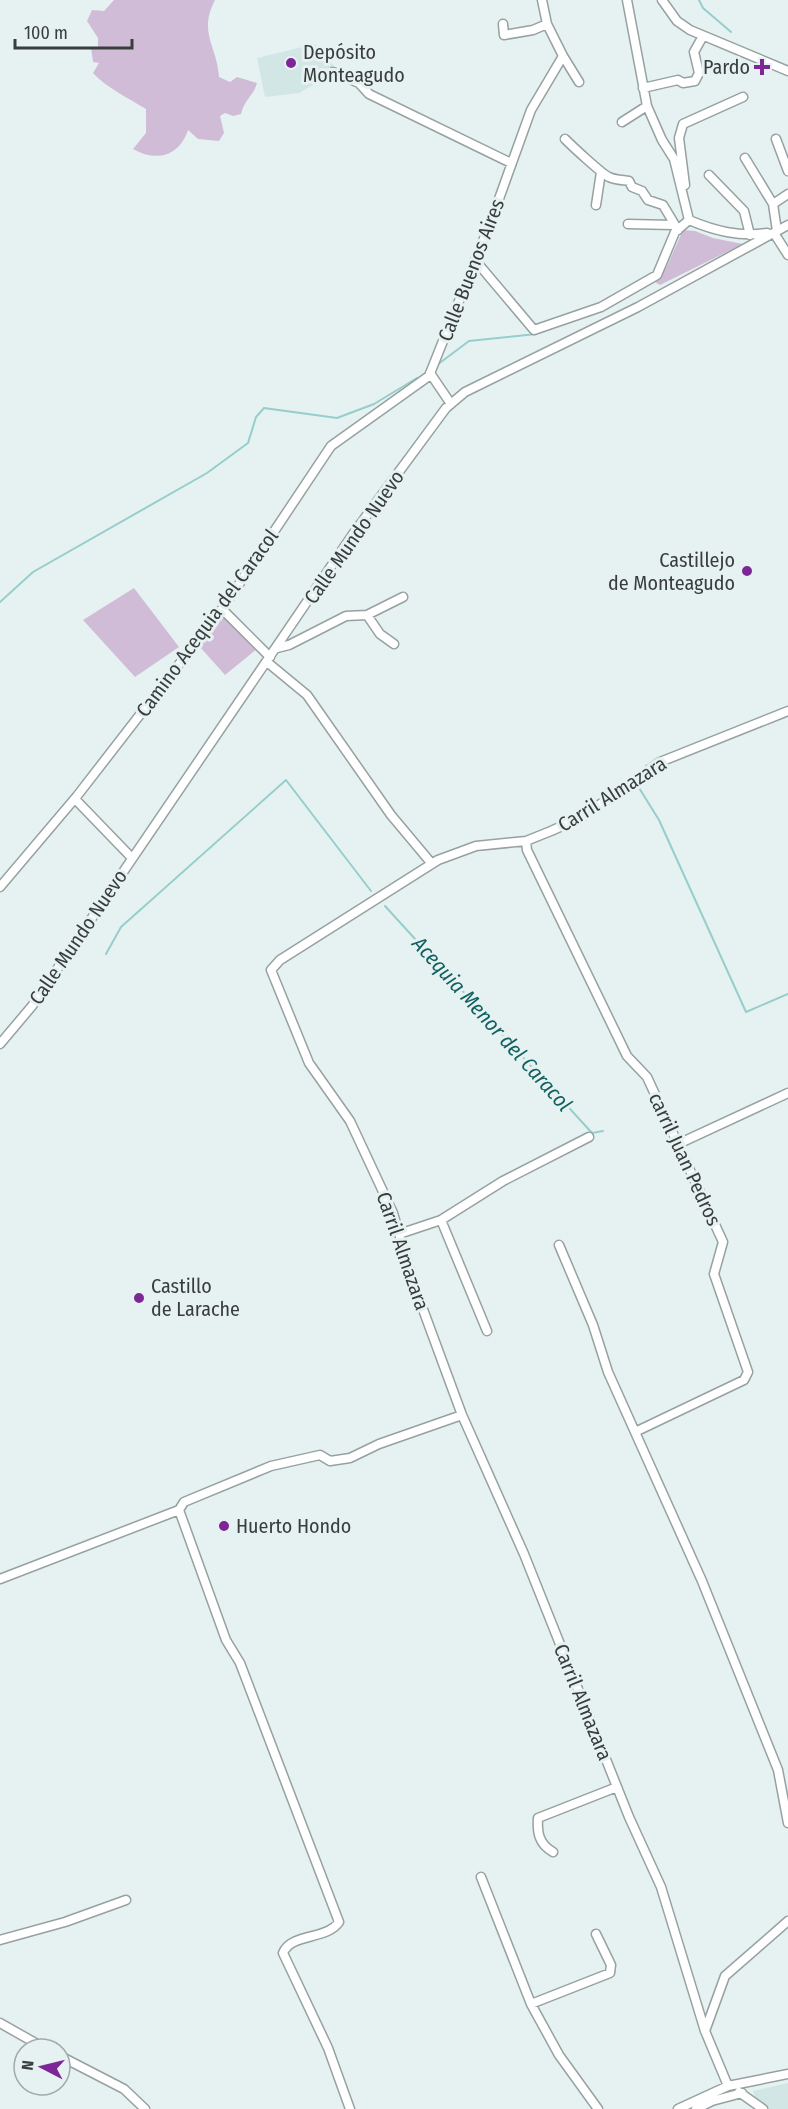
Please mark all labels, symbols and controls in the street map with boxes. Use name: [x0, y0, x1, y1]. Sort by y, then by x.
scale bar: [15, 12, 132, 50]
text: 100 m: [24, 22, 68, 44]
place label: Depósito Monteagudo: [303, 40, 405, 87]
place label: Pardo: [703, 55, 750, 79]
marker: Depósito Monteagudo: [284, 56, 298, 70]
marker: Pardo: [755, 60, 769, 74]
street label: Calle Buenos Aires: [433, 195, 509, 345]
street label: Calle Mundo Nuevo: [299, 466, 409, 608]
street label: Camino Acequia del Caracol: [131, 525, 283, 721]
place label: Castillejo de Monteagudo: [608, 548, 735, 595]
marker: Castillejo de Monteagudo: [740, 564, 754, 578]
street label: Carril Almazara: [553, 751, 671, 837]
street label: Calle Mundo Nuevo: [24, 865, 132, 1009]
water label: Acequia Menor del Caracol: [406, 930, 577, 1117]
street label: carril Juan Pedros: [644, 1089, 726, 1229]
street label: Carril Almazara: [372, 1189, 434, 1313]
place label: Castillo de Larache: [151, 1274, 240, 1321]
marker: Castillo de Larache: [132, 1291, 146, 1305]
place label: Huerto Hondo: [236, 1514, 351, 1538]
marker: Huerto Hondo: [217, 1519, 231, 1533]
street label: Carril Almazara: [549, 1640, 617, 1764]
north arrow: [12, 2037, 72, 2097]
text: N: [18, 2059, 38, 2071]

